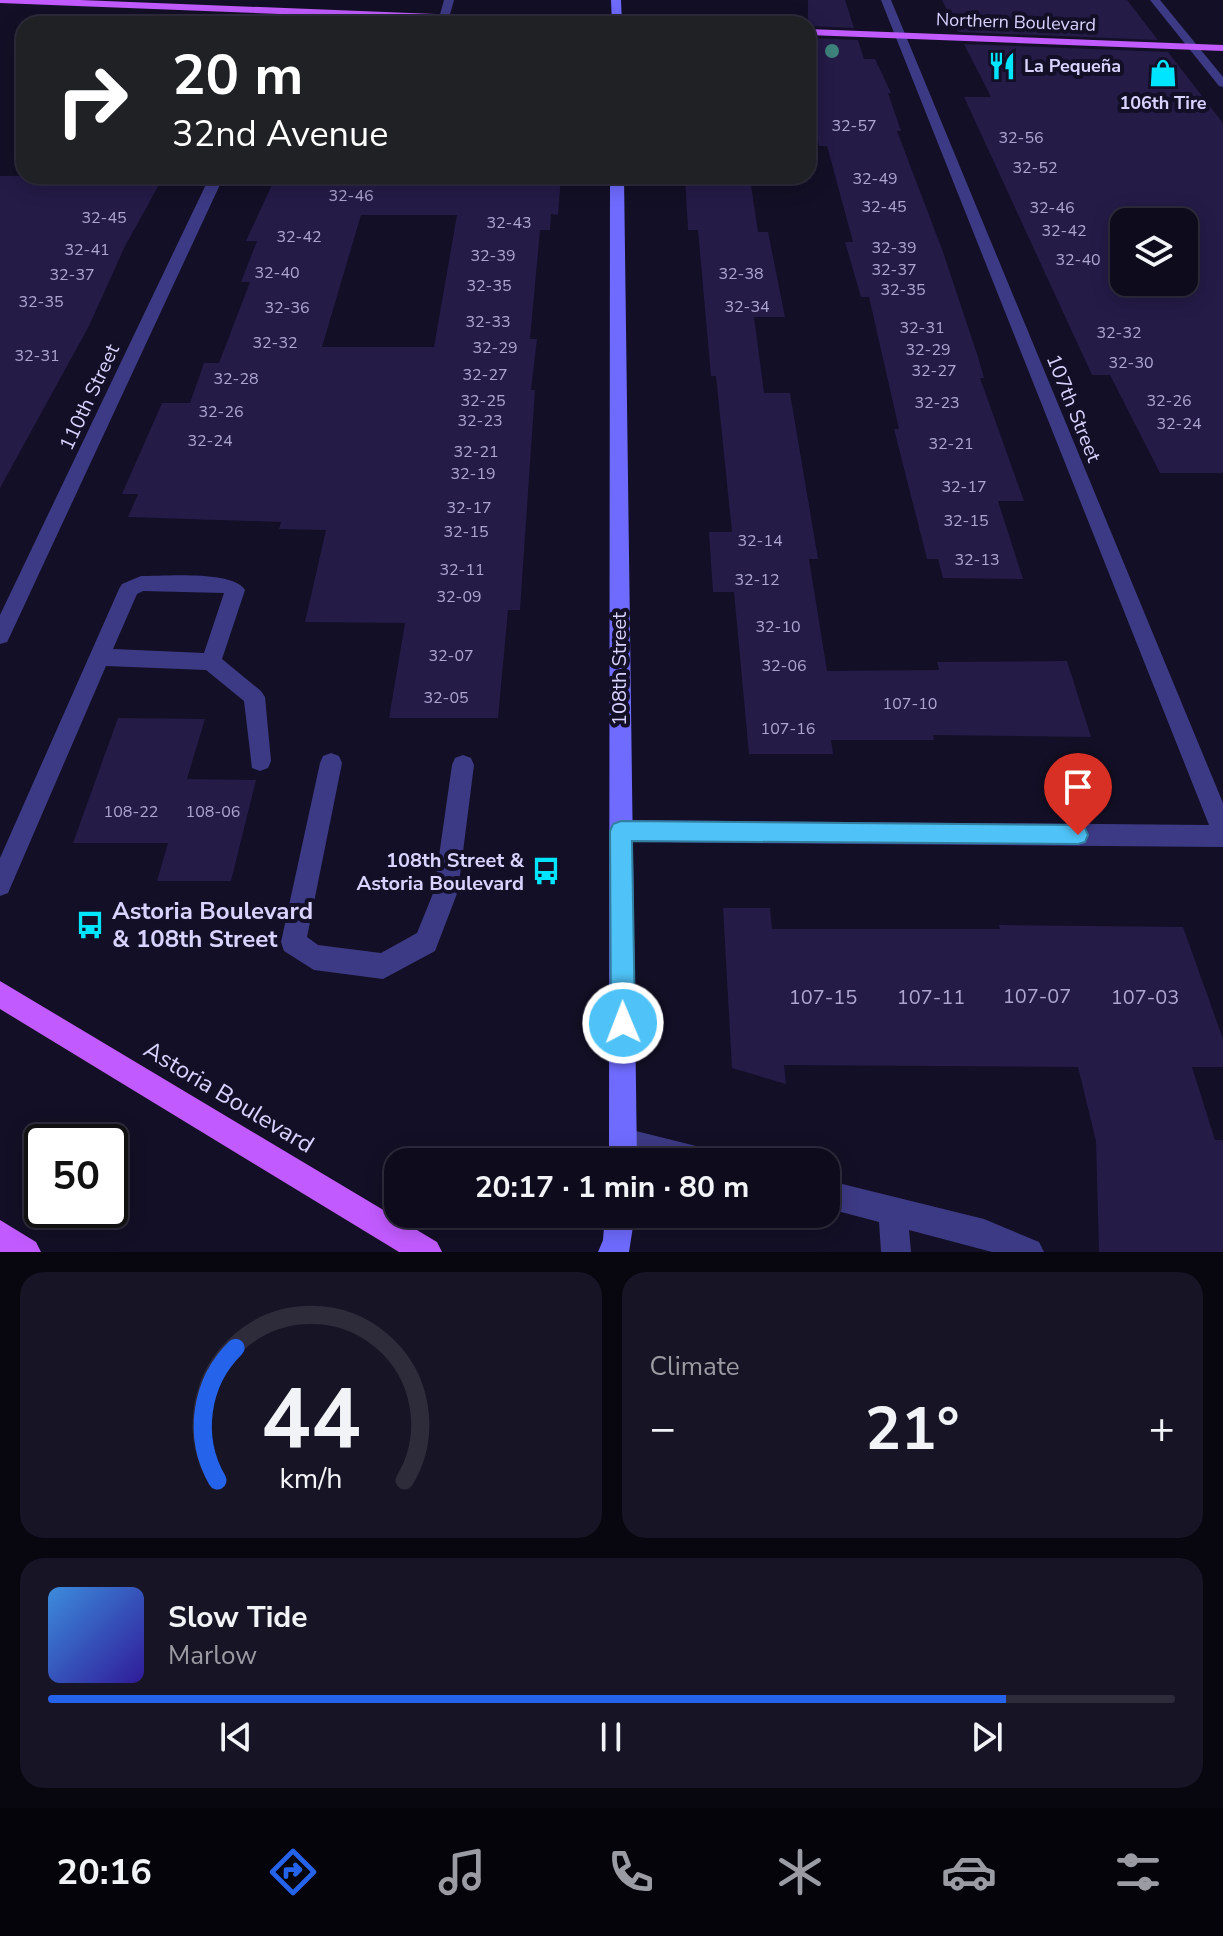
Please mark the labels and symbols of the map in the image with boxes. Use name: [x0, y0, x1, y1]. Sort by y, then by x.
street label: Northern Boulevard: [936, 7, 1096, 37]
restaurant icon: La Pequeña: [987, 51, 1017, 81]
place label: La Pequeña: [1024, 54, 1121, 78]
shop icon: 106th Tire: [1148, 58, 1178, 88]
place label: 106th Tire: [1119, 91, 1207, 115]
house number: 32-57: [831, 115, 877, 137]
house number: 32-56: [998, 127, 1044, 149]
house number: 32-52: [1012, 157, 1058, 179]
house number: 32-49: [852, 168, 898, 190]
house number: 32-46: [328, 185, 374, 207]
house number: 32-45: [861, 196, 907, 218]
house number: 32-46: [1029, 197, 1075, 219]
house number: 32-45: [81, 207, 127, 229]
house number: 32-43: [486, 212, 532, 234]
house number: 32-42: [1041, 220, 1087, 242]
house number: 32-42: [276, 226, 322, 248]
house number: 32-39: [871, 237, 917, 259]
house number: 32-41: [64, 239, 110, 261]
house number: 32-39: [470, 245, 516, 267]
house number: 32-40: [1055, 249, 1101, 271]
house number: 32-37: [871, 259, 917, 281]
house number: 32-40: [254, 262, 300, 284]
house number: 32-38: [718, 263, 764, 285]
house number: 32-37: [49, 264, 95, 286]
house number: 32-35: [466, 275, 512, 297]
house number: 32-35: [880, 279, 926, 301]
house number: 32-35: [18, 291, 64, 313]
house number: 32-34: [724, 296, 770, 318]
house number: 32-36: [264, 297, 310, 319]
house number: 32-33: [465, 311, 511, 333]
house number: 32-31: [899, 317, 945, 339]
house number: 32-32: [1096, 322, 1142, 344]
house number: 32-32: [252, 332, 298, 354]
house number: 32-29: [472, 337, 518, 359]
street label: 110th Street: [53, 339, 126, 455]
house number: 32-29: [905, 339, 951, 361]
house number: 32-31: [14, 345, 60, 367]
street label: 107th Street: [1040, 350, 1108, 467]
house number: 32-30: [1108, 352, 1154, 374]
house number: 32-27: [911, 360, 957, 382]
house number: 32-27: [462, 364, 508, 386]
house number: 32-28: [213, 368, 259, 390]
house number: 32-25: [460, 390, 506, 412]
house number: 32-26: [1146, 390, 1192, 412]
house number: 32-23: [914, 392, 960, 414]
house number: 32-26: [198, 401, 244, 423]
house number: 32-23: [457, 410, 503, 432]
house number: 32-24: [1156, 413, 1202, 435]
house number: 32-24: [187, 430, 233, 452]
house number: 32-21: [928, 433, 974, 455]
house number: 32-21: [453, 441, 499, 463]
house number: 32-19: [450, 463, 496, 485]
house number: 32-17: [941, 476, 987, 498]
house number: 32-17: [446, 497, 492, 519]
house number: 32-15: [943, 510, 989, 532]
house number: 32-15: [443, 521, 489, 543]
house number: 32-14: [737, 530, 783, 552]
house number: 32-13: [954, 549, 1000, 571]
house number: 32-11: [439, 559, 485, 581]
house number: 32-12: [734, 569, 780, 591]
house number: 32-09: [436, 586, 482, 608]
street label: 108th Street: [606, 611, 633, 726]
house number: 32-10: [755, 616, 801, 638]
house number: 32-07: [428, 645, 474, 667]
house number: 32-06: [761, 655, 807, 677]
house number: 32-05: [423, 687, 469, 709]
house number: 107-10: [883, 693, 937, 715]
house number: 107-16: [761, 718, 815, 740]
pin: [1044, 753, 1112, 835]
house number: 108-22: [104, 801, 158, 823]
house number: 108-06: [186, 801, 240, 823]
place label: 108th Street & Astoria Boulevard: [356, 847, 524, 897]
bus stop icon: 108th Street & Astoria Boulevard: [531, 856, 561, 886]
place label: Astoria Boulevard & 108th Street: [112, 895, 313, 955]
bus stop icon: Astoria Boulevard & 108th Street: [75, 910, 105, 940]
position arrow: [581, 981, 665, 1065]
house number: 107-07: [1003, 983, 1071, 1010]
house number: 107-15: [789, 984, 857, 1011]
house number: 107-11: [897, 984, 965, 1011]
house number: 107-03: [1111, 984, 1179, 1011]
street label: Astoria Boulevard: [138, 1033, 320, 1161]
speed limit sign: 50: [24, 1124, 128, 1228]

